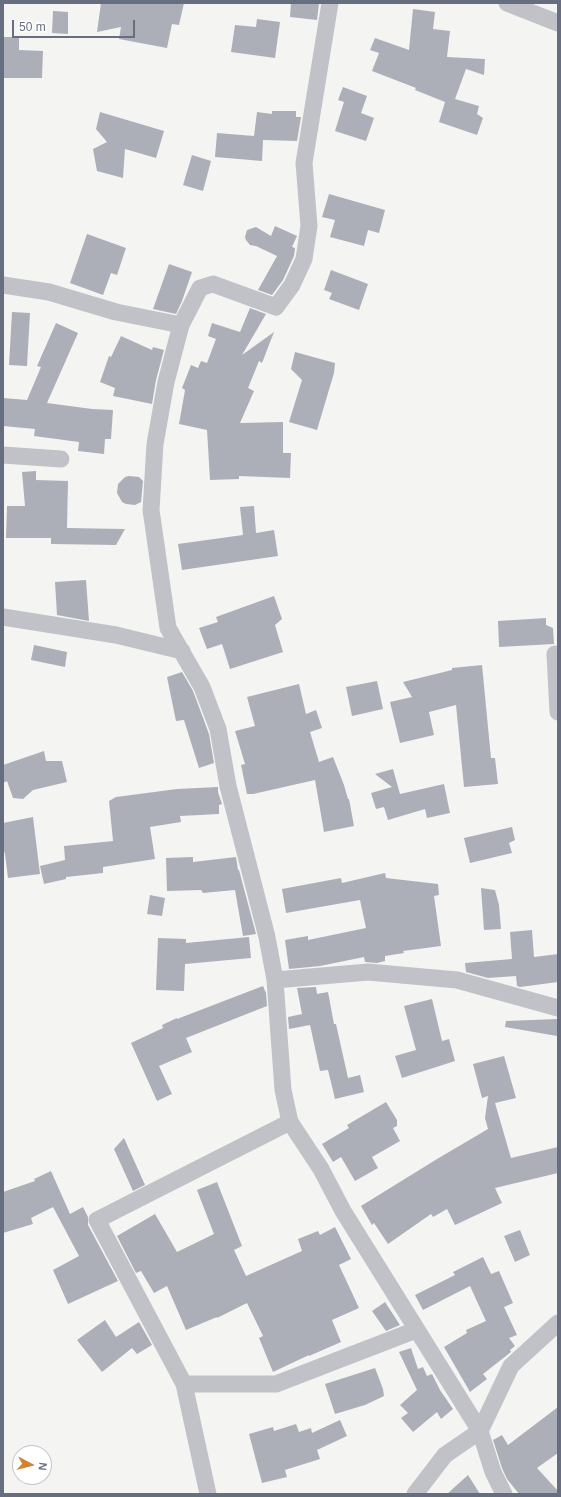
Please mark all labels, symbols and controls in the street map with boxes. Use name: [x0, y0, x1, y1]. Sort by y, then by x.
scale bar: [14, 12, 137, 38]
text: 50 m: [19, 20, 46, 34]
north arrow: [12, 1445, 52, 1485]
text: N: [36, 1462, 49, 1471]

